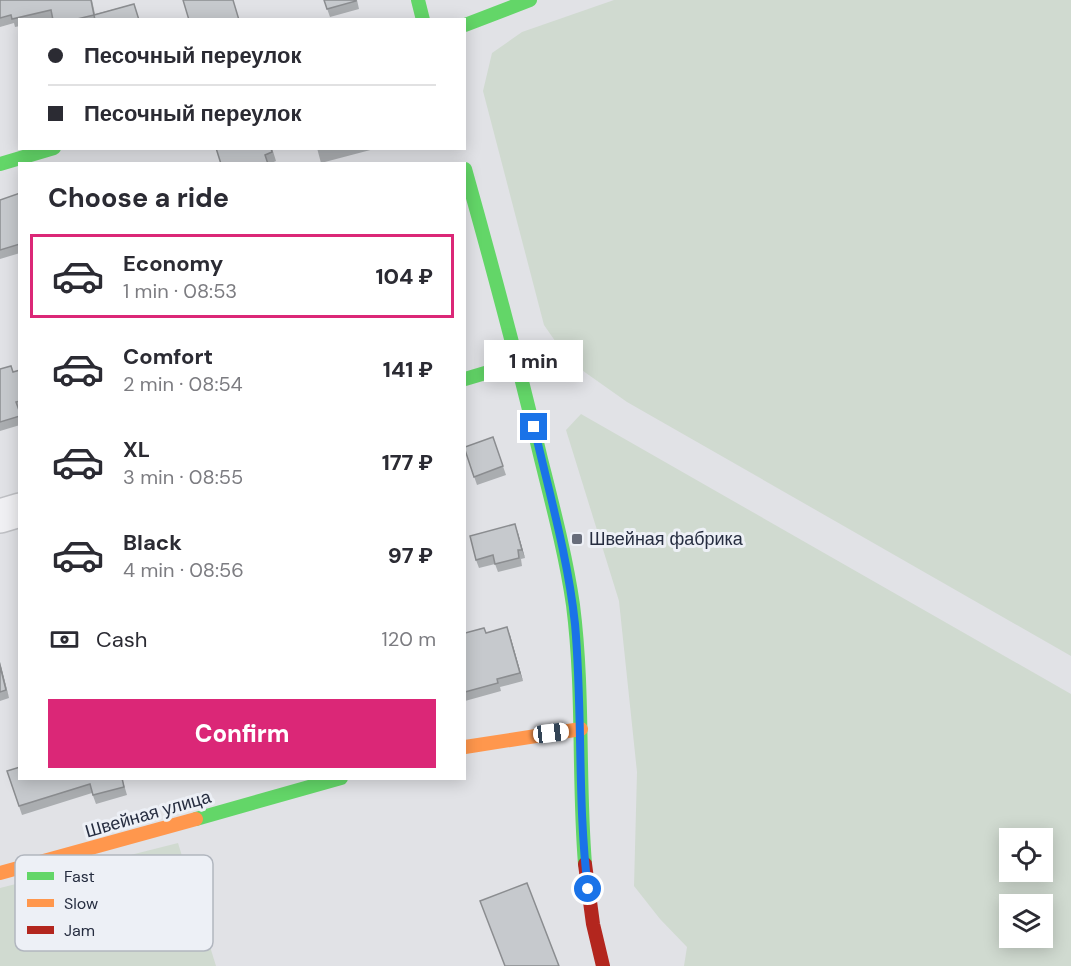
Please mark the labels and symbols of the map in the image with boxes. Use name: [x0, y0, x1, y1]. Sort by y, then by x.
callout: 1 min: [484, 340, 584, 382]
route end: [520, 413, 547, 440]
place label: Швейная фабрика: [589, 527, 744, 551]
marker: Швейная фабрика: [570, 532, 584, 546]
car: [532, 722, 570, 744]
street label: Швейная улица: [82, 784, 215, 843]
legend: [15, 855, 213, 951]
text: Fast: [64, 866, 95, 887]
route start: [574, 875, 601, 902]
text: Slow: [64, 893, 98, 914]
text: Jam: [64, 920, 95, 941]

